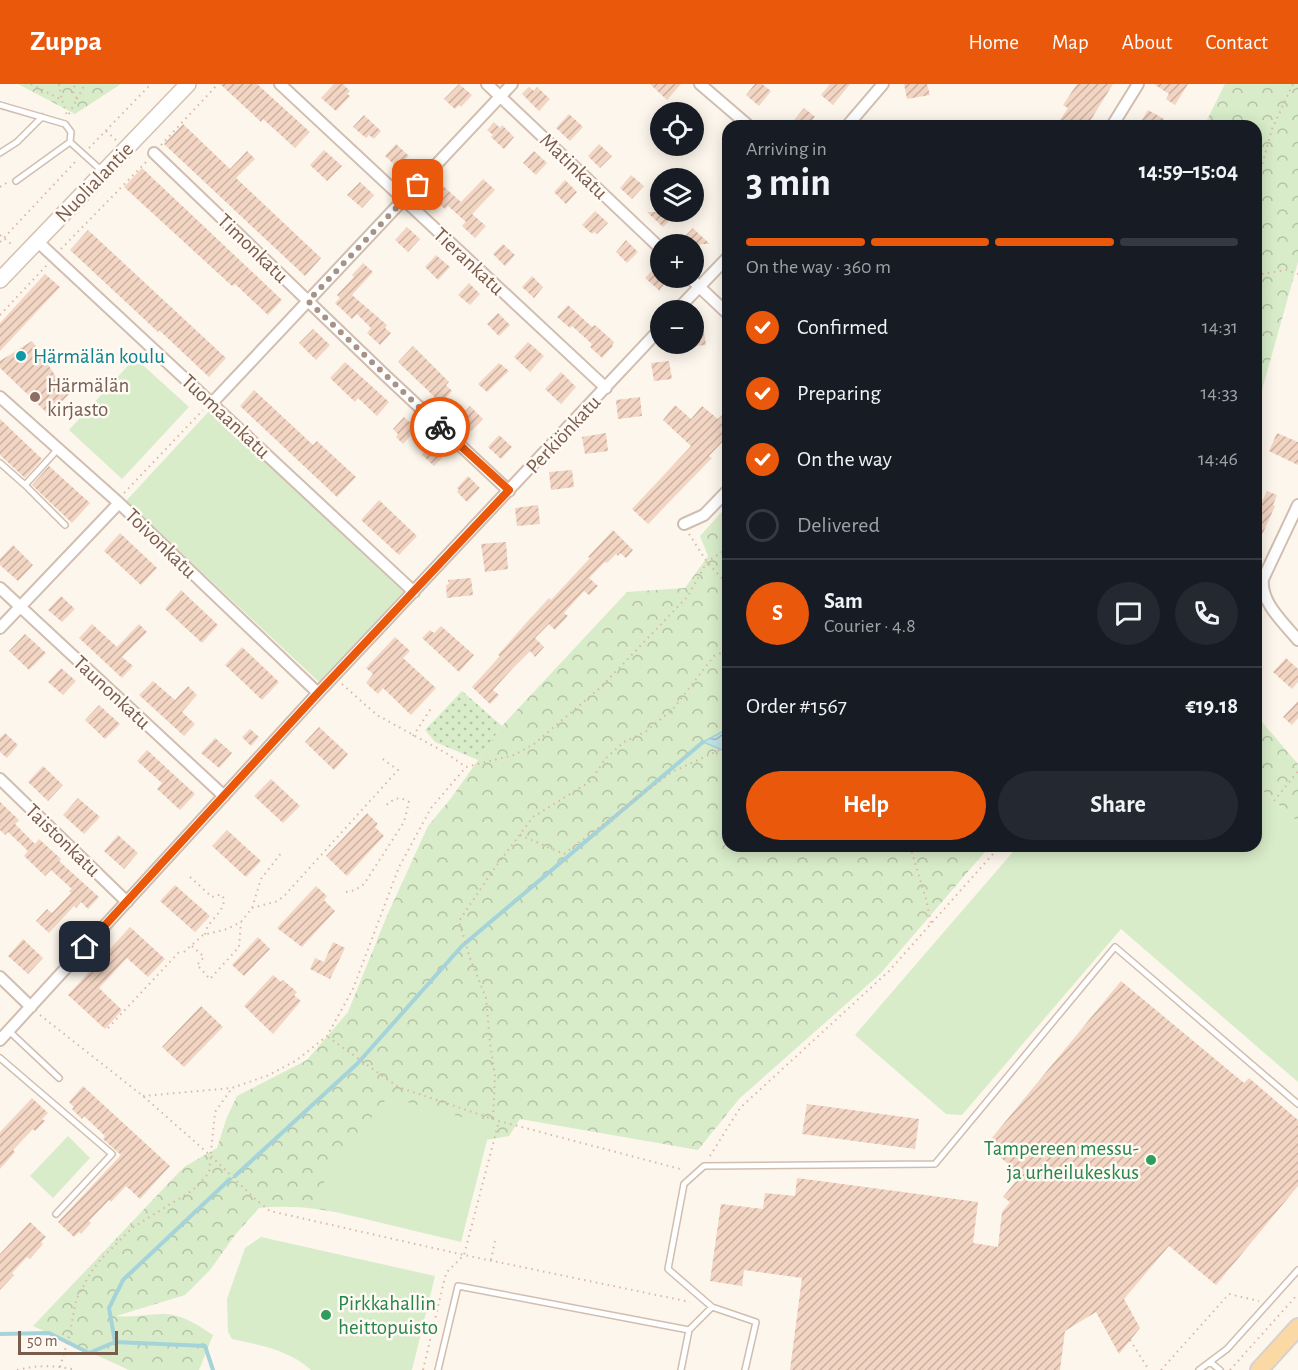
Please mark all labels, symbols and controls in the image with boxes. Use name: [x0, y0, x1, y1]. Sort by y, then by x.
text: Zuppa: [30, 28, 102, 56]
text: Home: [968, 32, 1019, 53]
text: Map: [1052, 32, 1089, 53]
text: About: [1122, 32, 1172, 53]
text: Contact: [1205, 32, 1268, 53]
map controls: [650, 102, 704, 354]
button: locate: [650, 102, 704, 156]
street label: Matinkatu: [536, 129, 612, 204]
street label: Nuolialantie: [51, 138, 137, 226]
text: Arriving in: [746, 139, 827, 159]
pin: [392, 159, 443, 210]
text: 14:59–15:04: [1139, 160, 1238, 182]
text: 3 min: [746, 164, 831, 203]
icon: bag: [401, 168, 434, 201]
button: layers: [650, 168, 704, 222]
street label: Timonkatu: [213, 210, 292, 287]
street label: Tierankatu: [429, 224, 508, 299]
button: +: [650, 234, 704, 288]
text: On the way · 360 m: [746, 257, 891, 277]
button: −: [650, 300, 704, 354]
icon: check: [746, 311, 779, 344]
text: Confirmed: [797, 316, 888, 338]
text: 14:31: [1202, 317, 1238, 337]
place label: Härmälän koulu: [33, 346, 165, 367]
marker: Härmälän koulu: [14, 349, 28, 363]
street label: Tuomaankatu: [177, 370, 274, 463]
place label: Härmälän kirjasto: [47, 375, 129, 420]
icon: check: [746, 377, 779, 410]
text: Preparing: [797, 382, 881, 404]
text: 14:33: [1200, 383, 1238, 403]
marker: Härmälän kirjasto: [28, 390, 42, 404]
street label: Perkiönkatu: [522, 391, 605, 477]
courier: [410, 397, 470, 457]
icon: bike: [424, 411, 457, 444]
icon: check: [746, 443, 779, 476]
text: On the way: [797, 448, 892, 470]
text: 14:46: [1198, 449, 1238, 469]
street label: Toivonkatu: [121, 505, 201, 582]
text: Delivered: [797, 514, 880, 536]
button: chat: [1097, 582, 1160, 645]
button: phone: [1175, 582, 1238, 645]
text: Sam: [824, 590, 863, 612]
text: S: [772, 602, 783, 624]
text: Courier · 4.8: [824, 616, 916, 636]
street label: Taunonkatu: [69, 652, 155, 733]
text: Order #1567: [746, 695, 847, 717]
text: €19.18: [1185, 695, 1238, 717]
button: Help: [746, 771, 986, 840]
button: Share: [998, 771, 1238, 840]
street label: Taistonkatu: [21, 800, 104, 881]
pin: [59, 921, 110, 972]
icon: home: [68, 930, 101, 963]
place label: Tampereen messu- ja urheilukeskus: [984, 1138, 1139, 1183]
marker: Tampereen messu- ja urheilukeskus: [1144, 1153, 1158, 1167]
place label: Pirkkahallin heittopuisto: [338, 1293, 438, 1338]
marker: Pirkkahallin heittopuisto: [319, 1308, 333, 1322]
scale bar: [18, 1328, 118, 1356]
text: 50 m: [27, 1333, 58, 1349]

